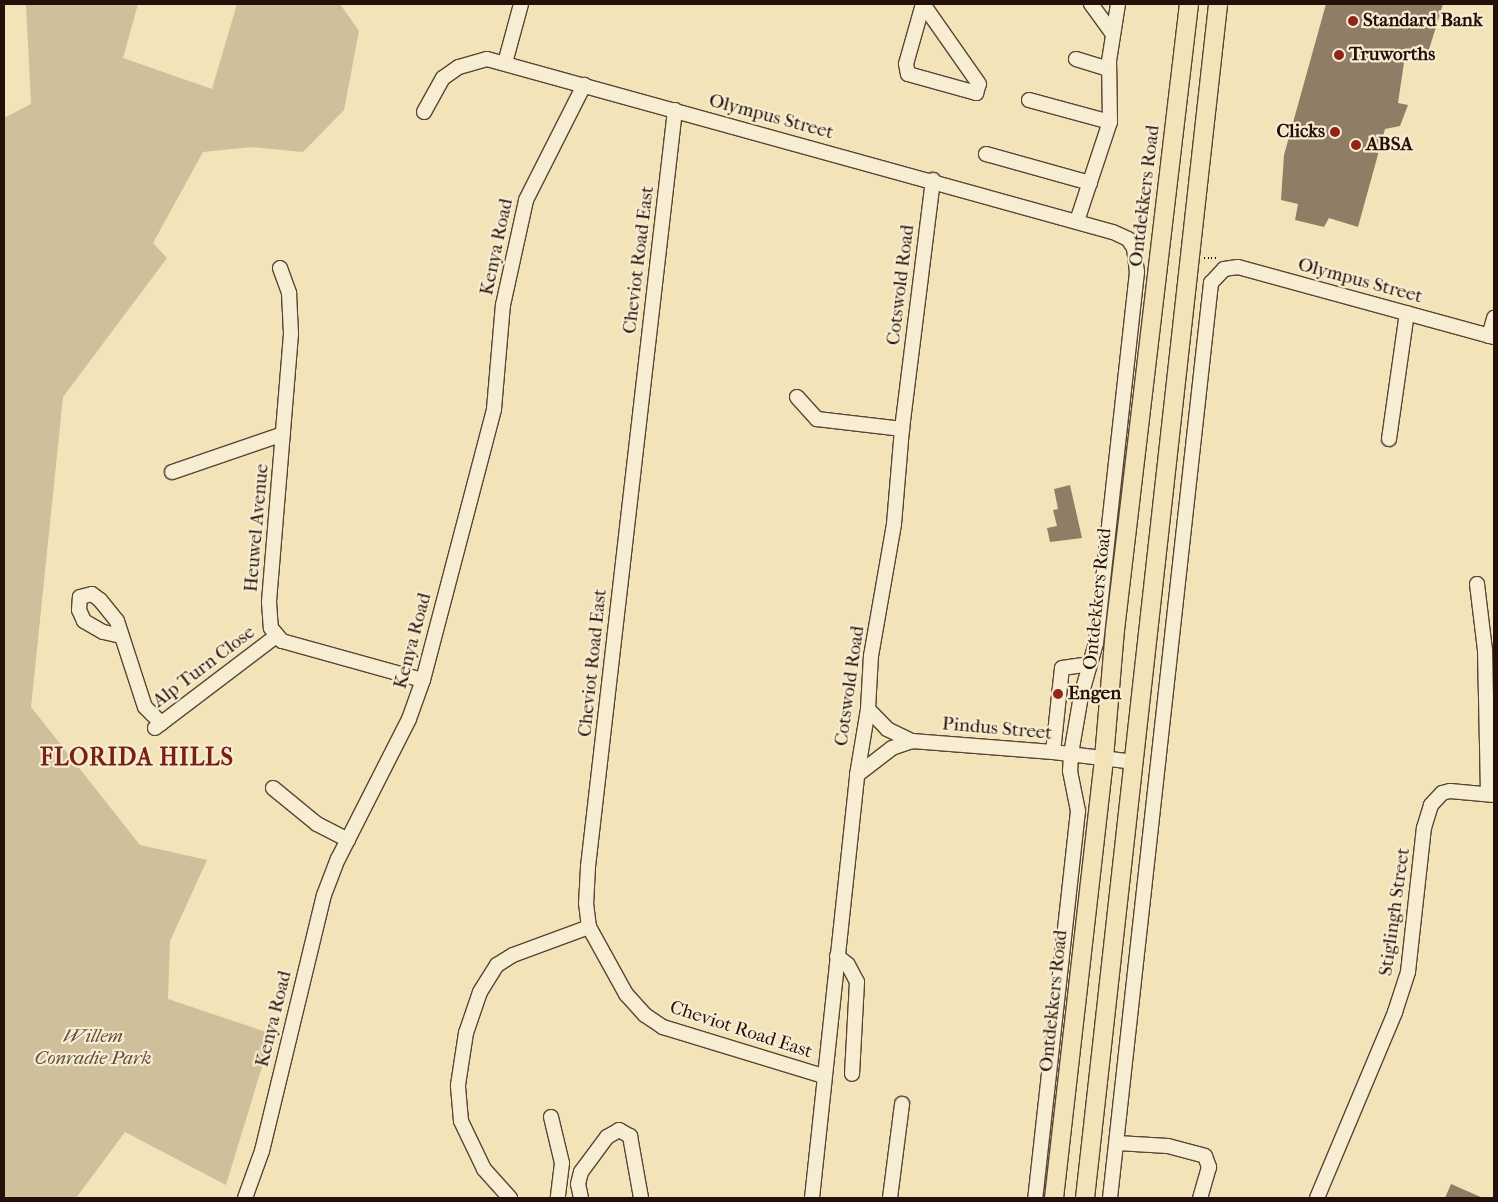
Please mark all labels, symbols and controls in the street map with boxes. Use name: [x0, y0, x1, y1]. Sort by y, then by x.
place label: Standard Bank: [1363, 10, 1483, 32]
marker: Standard Bank: [1347, 15, 1359, 27]
place label: Truworths: [1349, 44, 1435, 66]
marker: Truworths: [1333, 49, 1345, 61]
street label: Olympus Street: [706, 89, 836, 145]
place label: Clicks: [1276, 121, 1325, 143]
street label: Ontdekkers Road: [1125, 124, 1165, 268]
marker: Clicks: [1329, 126, 1341, 138]
place label: ABSA: [1366, 134, 1413, 156]
marker: ABSA: [1350, 139, 1362, 151]
street label: Cheviot Road East: [619, 185, 659, 335]
street label: Kenya Road: [476, 197, 518, 297]
street label: Cotswold Road: [882, 223, 920, 347]
street label: Olympus Street: [1295, 253, 1425, 309]
street label: Heuwel Avenue: [240, 463, 274, 593]
street label: Ontdekkers Road: [1079, 527, 1117, 671]
street label: Cheviot Road East: [574, 588, 612, 738]
street label: Kenya Road: [389, 591, 437, 691]
street label: Alp Turn Close: [148, 621, 260, 713]
street label: Cotswold Road: [830, 624, 870, 748]
place label: Engen: [1068, 683, 1121, 705]
marker: Engen: [1052, 688, 1064, 700]
street label: Pindus Street: [941, 713, 1053, 745]
district label: FLORIDA HILLS: [38, 744, 236, 772]
street label: Stiglingh Street: [1375, 846, 1415, 978]
street label: Ontdekkers Road: [1035, 929, 1073, 1073]
street label: Kenya Road: [251, 969, 297, 1069]
street label: Cheviot Road East: [667, 996, 815, 1064]
park label: Willem Conradie Park: [34, 1026, 152, 1070]

